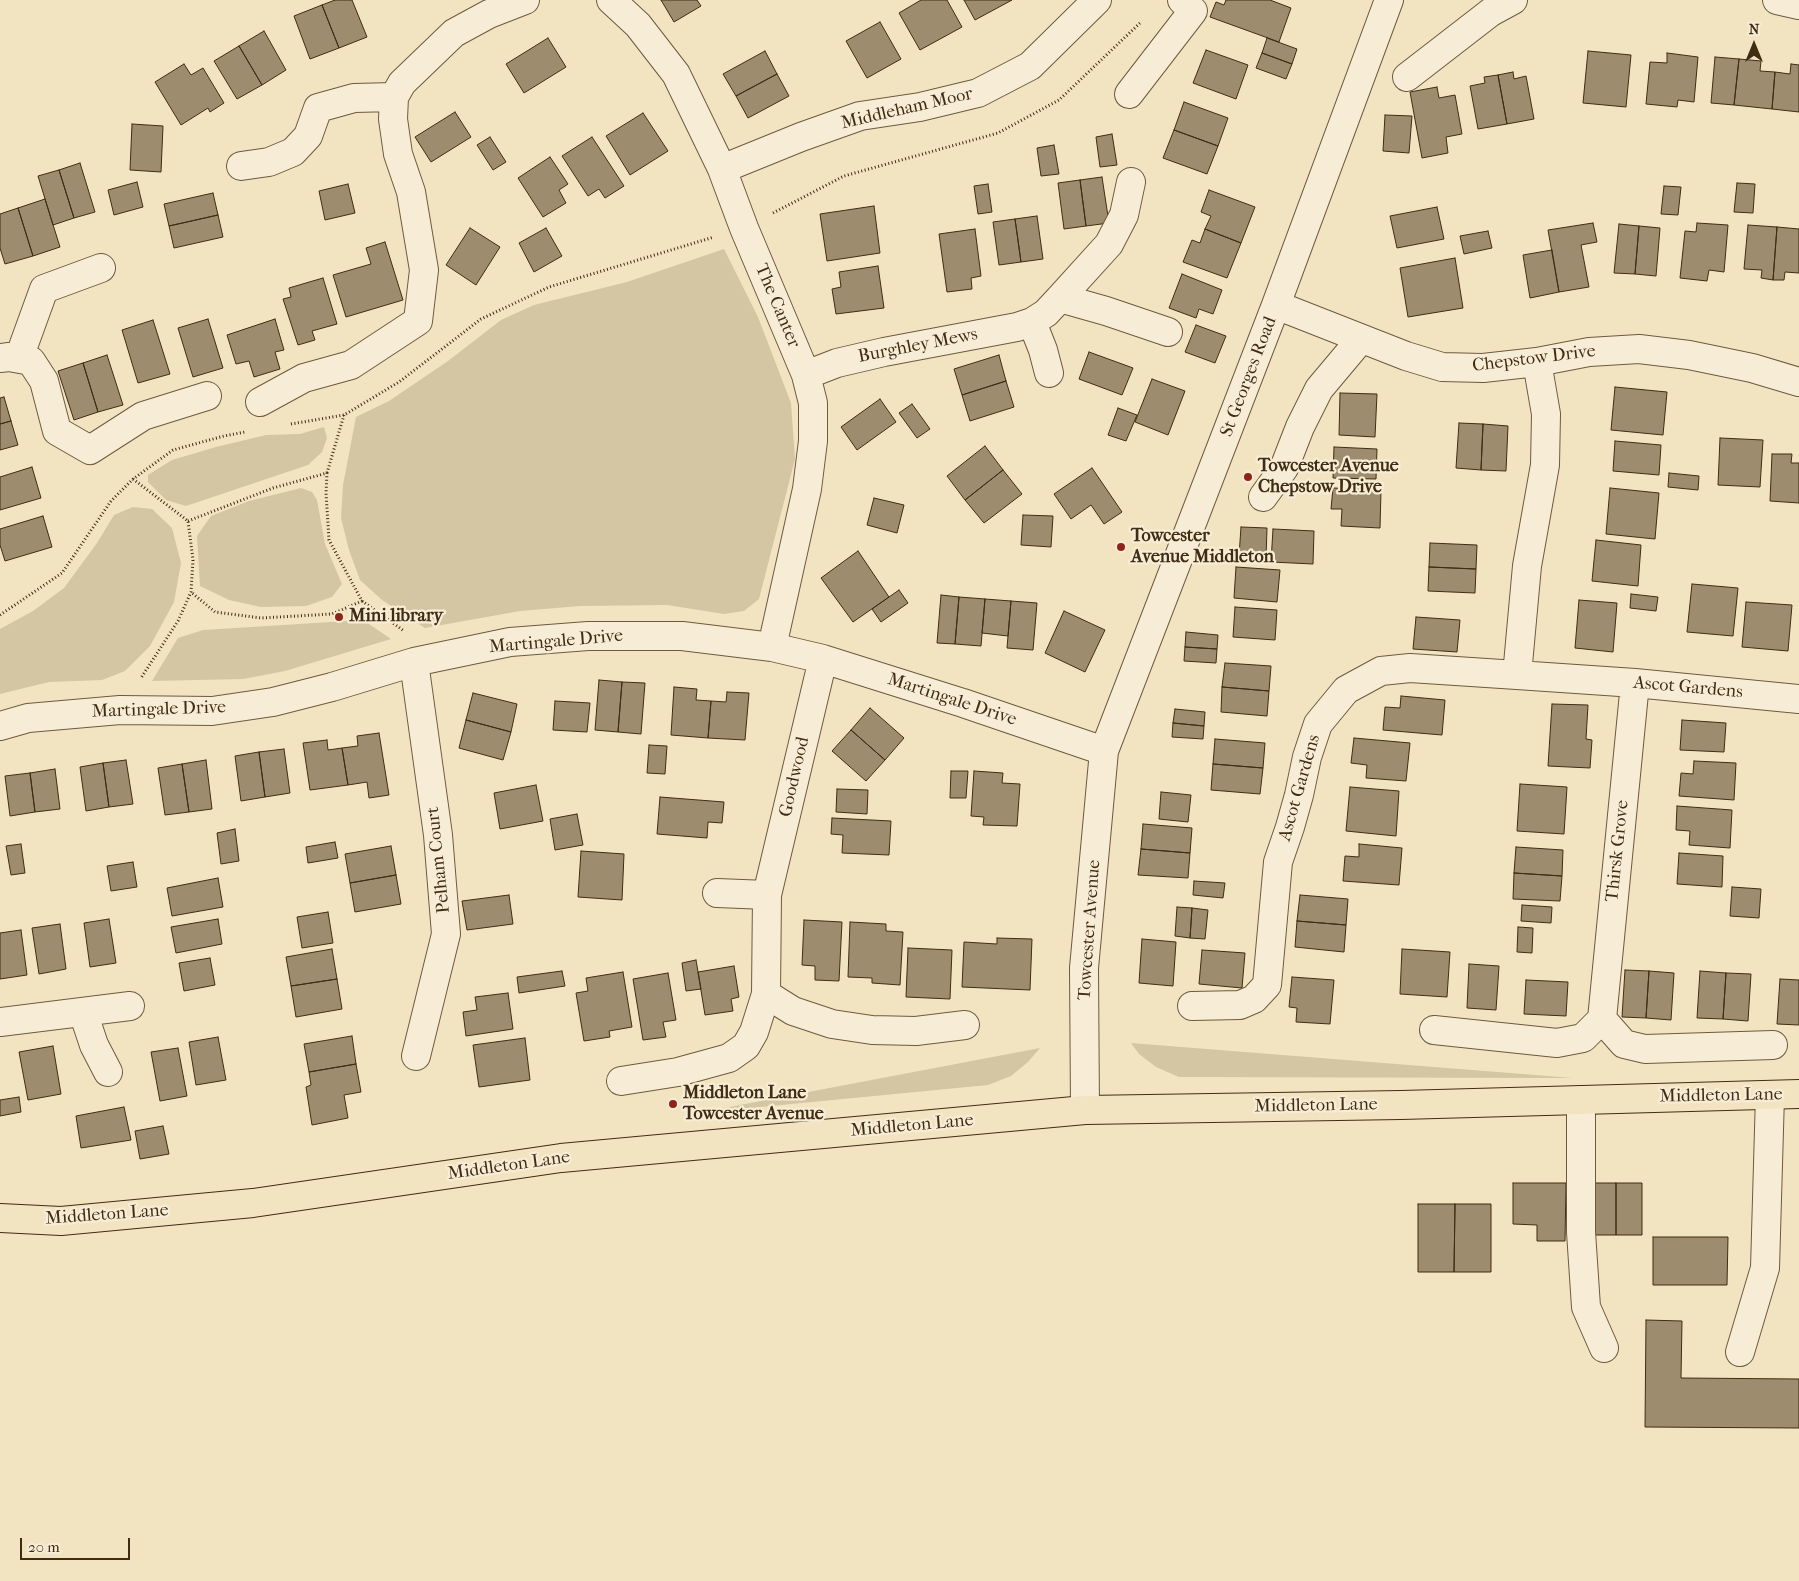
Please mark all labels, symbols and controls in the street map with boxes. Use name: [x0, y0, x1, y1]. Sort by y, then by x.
north arrow: [1729, 20, 1779, 70]
text: N: [1749, 21, 1759, 38]
street label: Middleham Moor: [839, 83, 975, 135]
street label: The Canter: [750, 261, 804, 351]
street label: St Georges Road: [1216, 314, 1282, 440]
street label: Burghley Mews: [856, 324, 980, 368]
street label: Chepstow Drive: [1471, 341, 1597, 377]
place label: Towcester Avenue Chepstow Drive: [1258, 456, 1399, 498]
marker: Towcester Avenue Chepstow Drive: [1242, 471, 1254, 483]
place label: Towcester Avenue Middleton: [1131, 526, 1274, 568]
marker: Towcester Avenue Middleton: [1115, 541, 1127, 553]
place label: Mini library: [349, 606, 443, 628]
marker: Mini library: [333, 611, 345, 623]
street label: Martingale Drive: [488, 625, 624, 659]
street label: Martingale Drive: [885, 669, 1019, 731]
street label: Ascot Gardens: [1632, 672, 1744, 704]
street label: Martingale Drive: [92, 697, 226, 723]
street label: Ascot Gardens: [1274, 732, 1326, 844]
street label: Goodwood: [775, 735, 815, 819]
street label: Thirsk Grove: [1602, 799, 1634, 903]
street label: Pelham Court: [423, 806, 455, 914]
street label: Towcester Avenue: [1074, 859, 1106, 1001]
place label: Middleton Lane Towcester Avenue: [683, 1083, 824, 1126]
street label: Middleton Lane: [1659, 1084, 1783, 1108]
street label: Middleton Lane: [1254, 1094, 1378, 1118]
marker: Middleton Lane Towcester Avenue: [667, 1098, 679, 1110]
street label: Middleton Lane: [850, 1110, 974, 1142]
street label: Middleton Lane: [446, 1147, 572, 1185]
street label: Middleton Lane: [45, 1200, 169, 1230]
scale bar: [22, 1528, 132, 1560]
text: 20 m: [28, 1538, 60, 1556]

